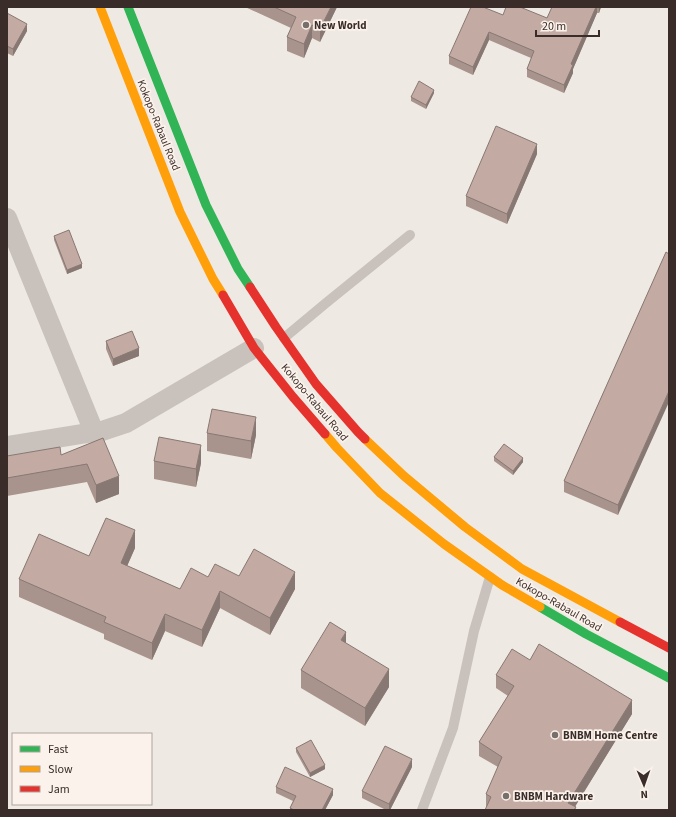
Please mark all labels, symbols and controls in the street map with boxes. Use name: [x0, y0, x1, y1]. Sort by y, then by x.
scale bar: [536, 12, 599, 38]
place label: New World: [314, 18, 367, 33]
text: 20 m: [542, 18, 566, 35]
marker: New World: [301, 20, 311, 30]
street label: Kokopo-Rabaul Road: [133, 77, 184, 173]
street label: Kokopo-Rabaul Road: [278, 360, 351, 444]
street label: Kokopo-Rabaul Road: [513, 574, 604, 635]
place label: BNBM Home Centre: [563, 728, 658, 743]
marker: BNBM Home Centre: [550, 730, 560, 740]
legend: [12, 733, 152, 805]
text: Fast: [48, 741, 68, 758]
text: Slow: [48, 761, 73, 778]
north arrow: [624, 765, 664, 805]
text: Jam: [48, 781, 70, 798]
text: N: [640, 787, 648, 802]
place label: BNBM Hardware: [514, 789, 593, 804]
marker: BNBM Hardware: [501, 791, 511, 801]

